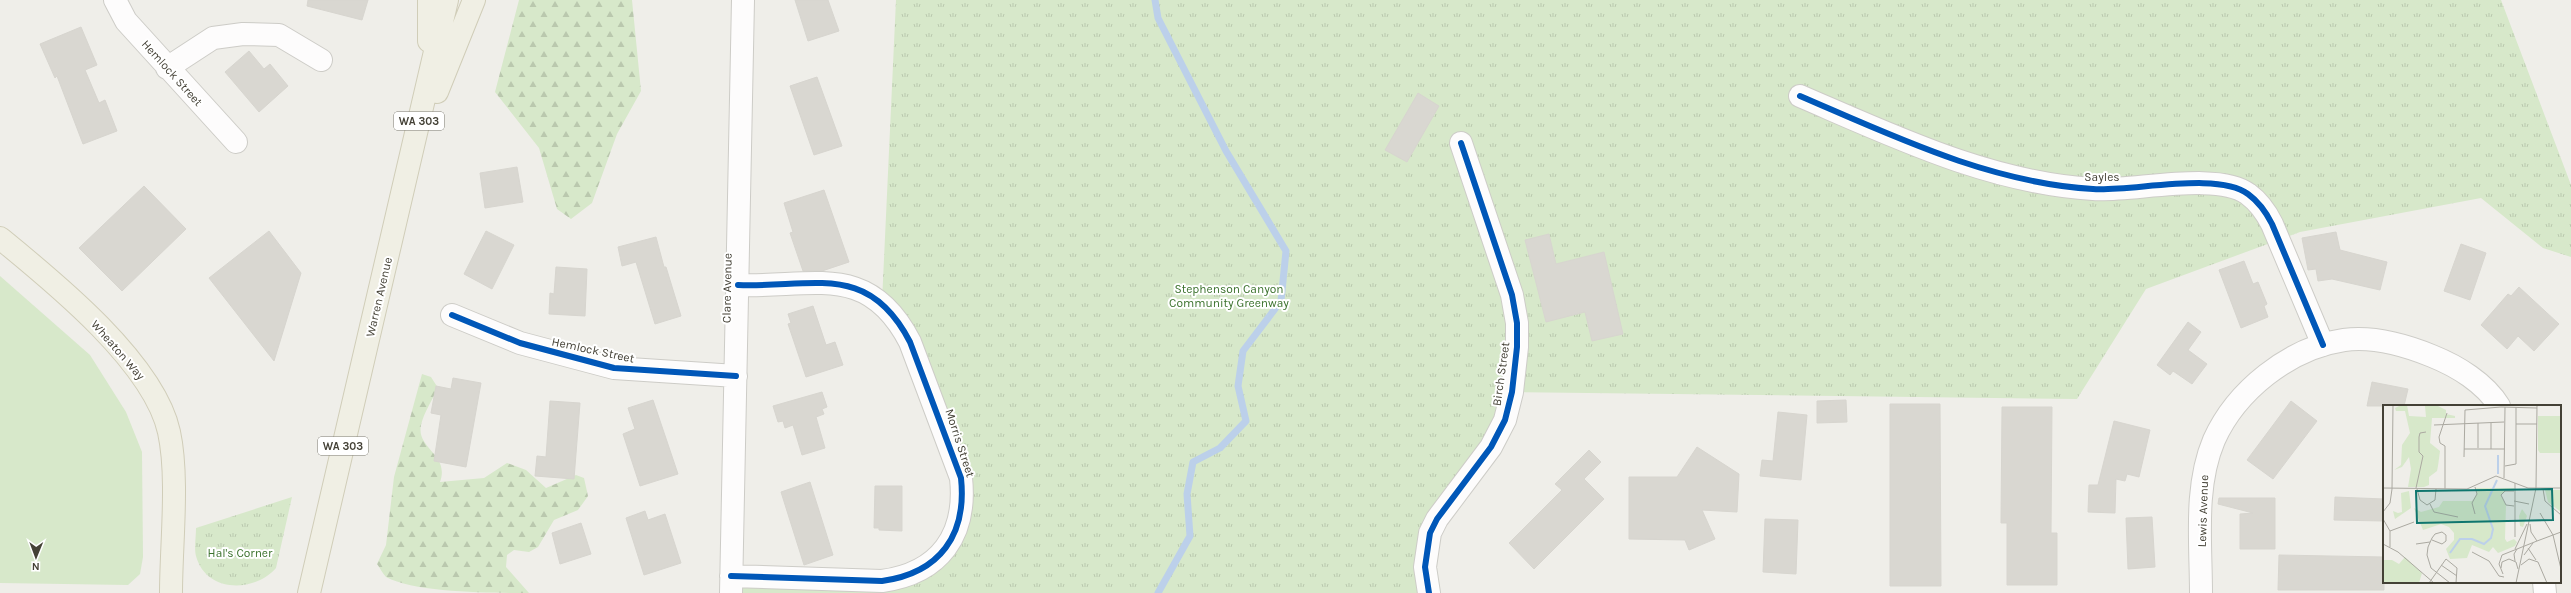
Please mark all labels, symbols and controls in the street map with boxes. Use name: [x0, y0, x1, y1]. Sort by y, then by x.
street label: Hemlock Street: [139, 37, 206, 109]
road number: WA 303: [394, 112, 444, 130]
street label: Sayles: [2084, 170, 2120, 184]
street label: Clare Avenue: [719, 253, 735, 323]
street label: Warren Avenue: [363, 256, 395, 338]
park label: Stephenson Canyon Community Greenway: [1169, 282, 1289, 310]
street label: Wheaton Way: [88, 317, 148, 383]
street label: Hemlock Street: [550, 334, 636, 366]
street label: Birch Street: [1490, 341, 1512, 407]
inset map: [2383, 405, 2561, 583]
street label: Morris Street: [942, 407, 978, 479]
road number: WA 303: [318, 437, 368, 455]
street label: Lewis Avenue: [2195, 474, 2211, 548]
north arrow: [16, 537, 56, 577]
park label: Hal's Corner: [208, 546, 273, 560]
text: N: [32, 560, 40, 573]

